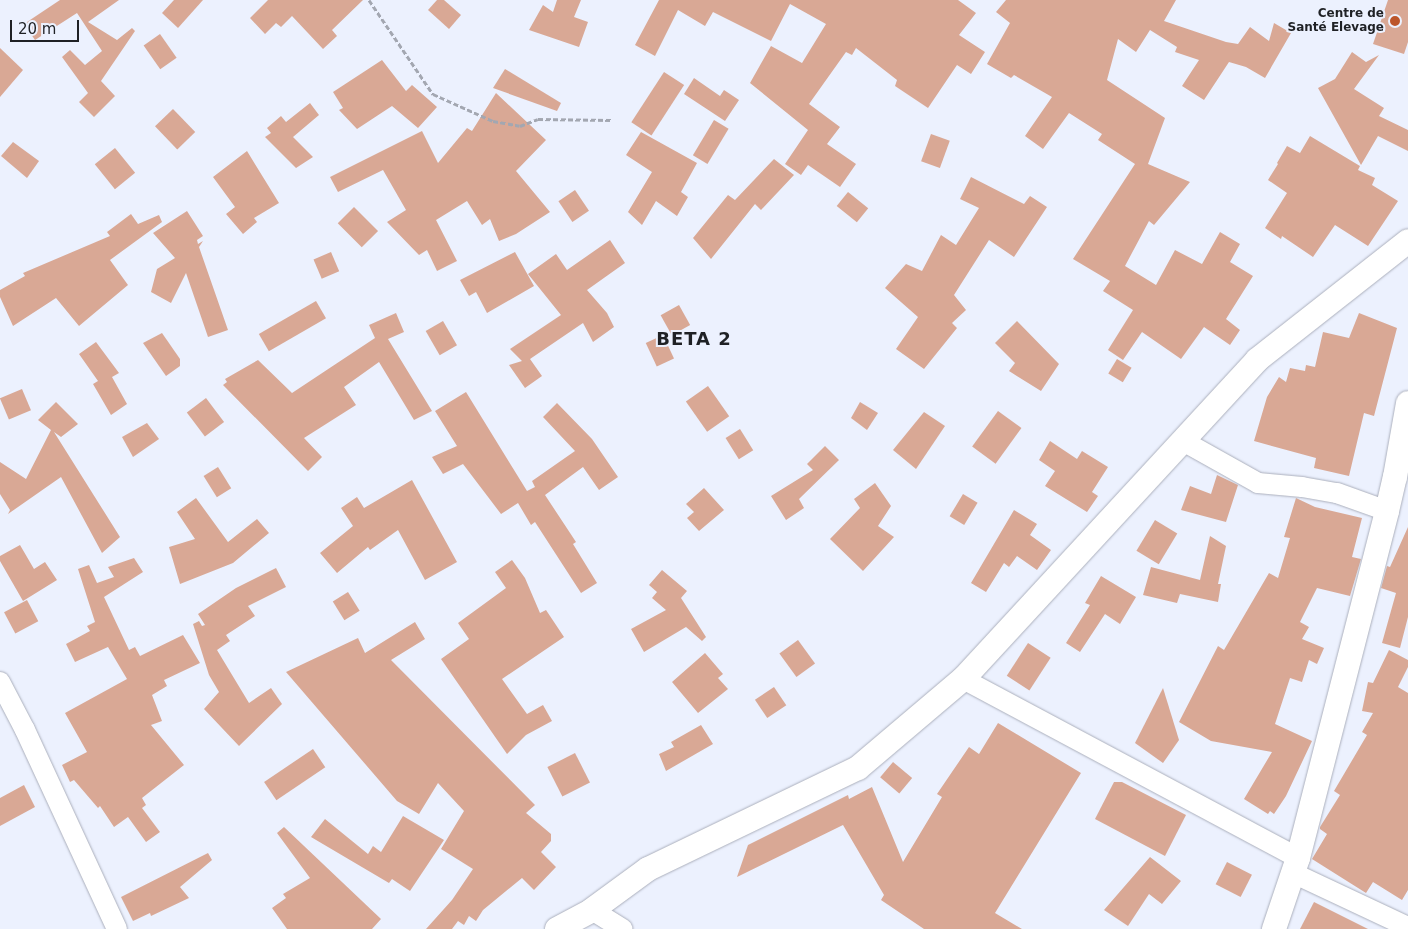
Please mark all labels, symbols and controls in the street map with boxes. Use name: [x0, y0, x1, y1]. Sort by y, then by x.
place label: Centre de Santé Elevage: [1288, 7, 1384, 35]
scale bar: [12, 10, 81, 42]
marker: Centre de Santé Elevage: [1388, 14, 1402, 28]
text: 20 m: [18, 20, 56, 38]
district label: BETA 2: [655, 328, 733, 350]

